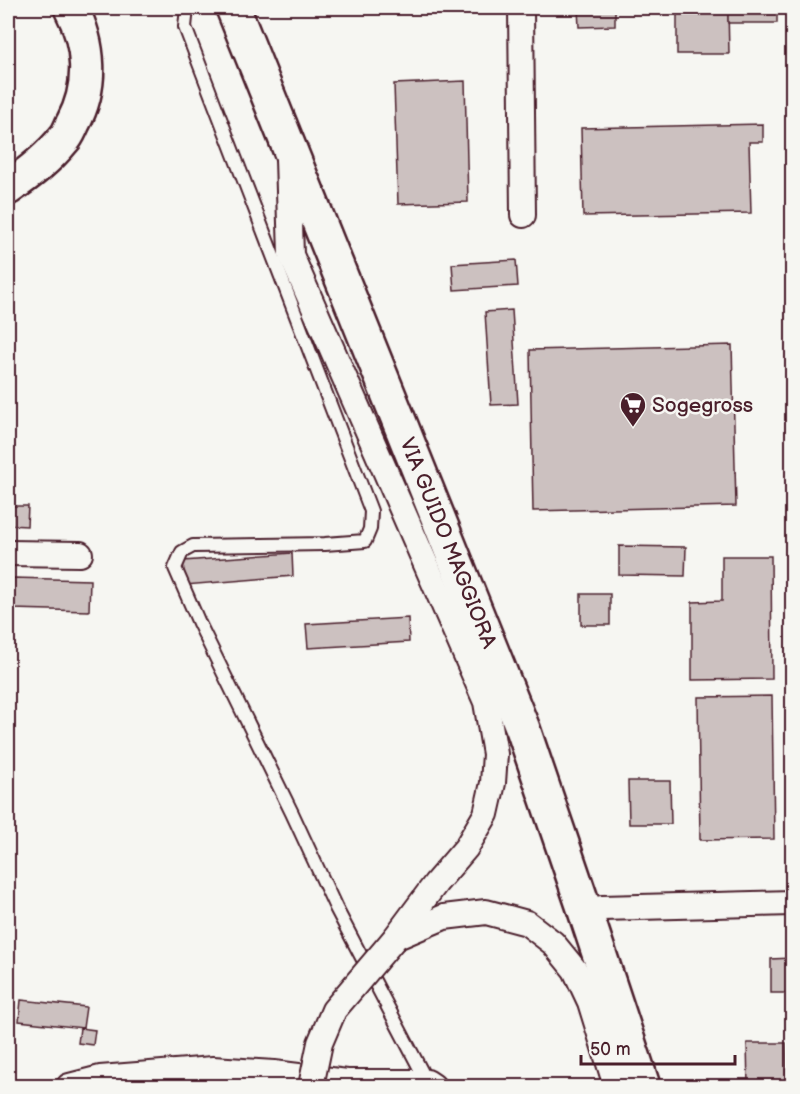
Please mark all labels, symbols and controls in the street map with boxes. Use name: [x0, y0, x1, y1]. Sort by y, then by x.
supermarket icon: Sogegross: [618, 390, 648, 428]
place label: Sogegross: [652, 393, 753, 418]
street label: VIA GUIDO MAGGIORA: [394, 434, 502, 652]
scale bar: [581, 1028, 736, 1066]
text: 50 m: [590, 1039, 631, 1060]

